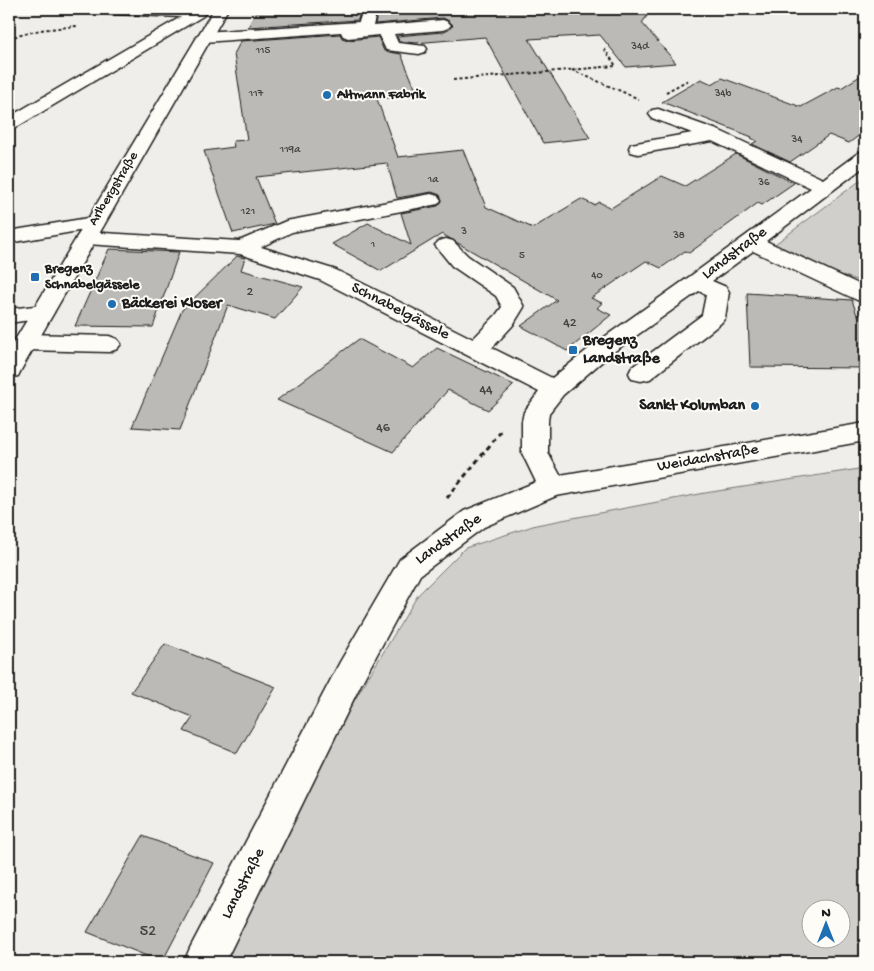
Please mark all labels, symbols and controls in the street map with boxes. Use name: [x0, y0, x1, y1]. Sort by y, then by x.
house number: 34d: [630, 41, 650, 53]
house number: 115: [255, 45, 271, 57]
place label: Altmann Fabrik: [336, 87, 427, 104]
house number: 117: [248, 88, 264, 100]
house number: 34b: [714, 88, 732, 100]
marker: Altmann Fabrik: [321, 89, 333, 101]
house number: 34: [791, 134, 803, 146]
house number: 119a: [279, 144, 301, 156]
street label: Arlbergstraße: [85, 148, 143, 229]
house number: 1a: [427, 174, 439, 186]
house number: 36: [757, 177, 770, 189]
house number: 121: [240, 206, 255, 218]
street label: Landstraße: [699, 223, 772, 285]
house number: 3: [460, 226, 467, 238]
house number: 38: [672, 230, 685, 242]
house number: 1: [370, 239, 375, 251]
house number: 5: [519, 250, 525, 262]
place label: Bregenz Schnabelgässele: [44, 261, 140, 294]
house number: 40: [591, 270, 603, 282]
marker: Bregenz Schnabelgässele: [29, 271, 41, 283]
street label: Schnabelgässele: [348, 279, 453, 345]
house number: 2: [247, 284, 254, 301]
place label: Bäckerei Kloser: [121, 295, 224, 314]
marker: Bäckerei Kloser: [106, 298, 118, 310]
house number: 42: [563, 315, 577, 332]
place label: Bregenz Landstraße: [582, 332, 660, 369]
marker: Bregenz Landstraße: [567, 344, 579, 356]
house number: 44: [479, 382, 493, 399]
place label: Sankt Kolumban: [639, 397, 745, 416]
marker: Sankt Kolumban: [749, 400, 761, 412]
house number: 46: [376, 420, 391, 437]
street label: Weidachstraße: [656, 441, 761, 477]
street label: Landstraße: [412, 510, 486, 570]
street label: Landstraße: [218, 845, 270, 922]
north arrow: [802, 898, 852, 948]
text: N: [821, 905, 831, 922]
house number: 52: [140, 923, 156, 942]

